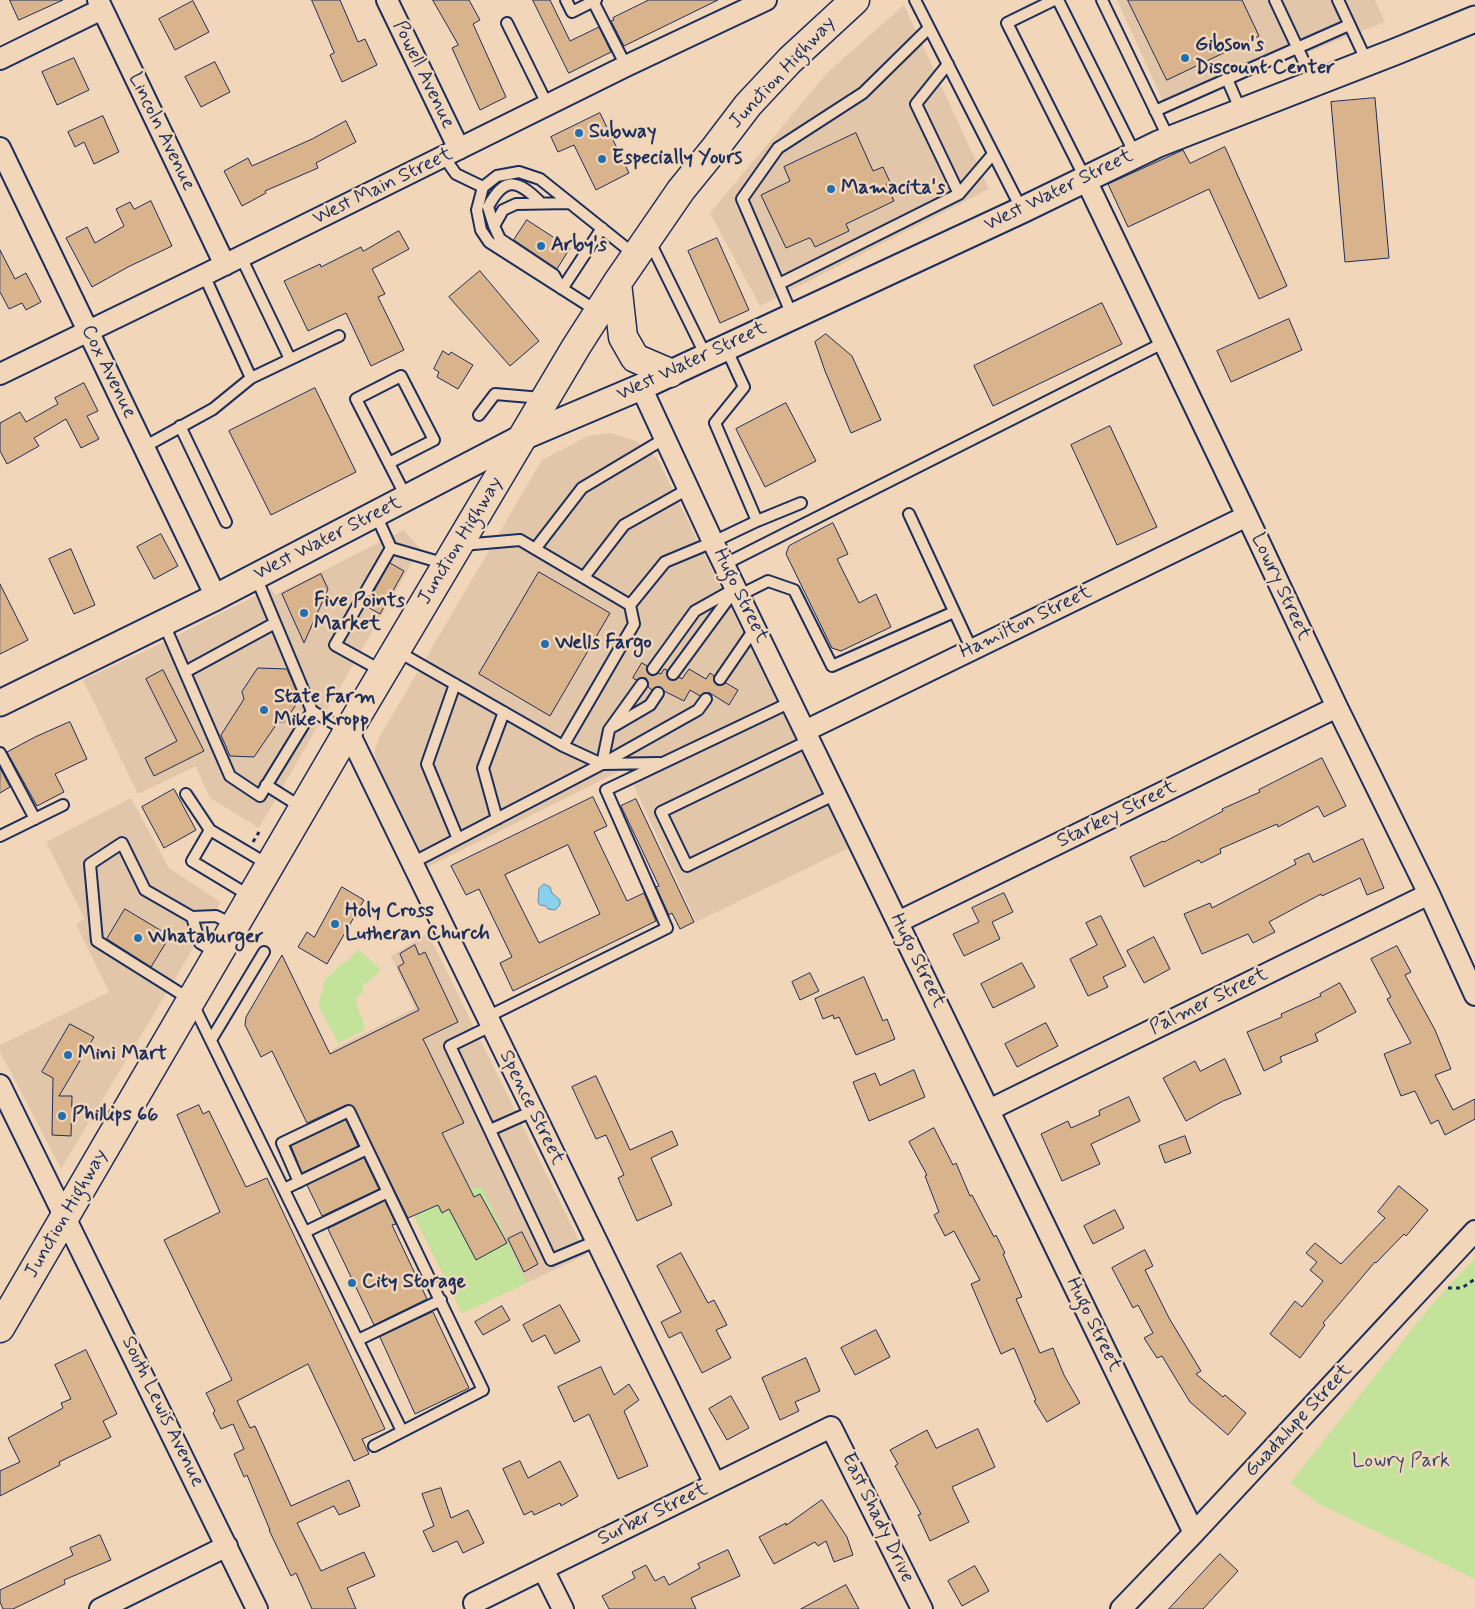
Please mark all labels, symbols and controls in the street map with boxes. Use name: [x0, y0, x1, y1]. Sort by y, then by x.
street label: Junction Highway: [725, 12, 841, 134]
street label: Powell Avenue: [387, 17, 459, 133]
place label: Gibson's Discount Center: [1195, 34, 1335, 81]
marker: Gibson's Discount Center: [1179, 52, 1191, 64]
street label: Lincoln Avenue: [122, 69, 200, 195]
place label: Subway: [589, 121, 656, 145]
marker: Subway: [573, 127, 585, 139]
street label: West Main Street: [309, 143, 457, 231]
street label: West Water Street: [981, 145, 1137, 237]
place label: Especially Yours: [612, 147, 742, 171]
marker: Especially Yours: [596, 153, 608, 165]
place label: Mamacita's: [841, 177, 945, 201]
marker: Mamacita's: [825, 183, 837, 195]
place label: Arby's: [551, 234, 607, 258]
marker: Arby's: [535, 240, 547, 252]
street label: West Water Street: [613, 317, 771, 407]
street label: Cox Avenue: [75, 321, 141, 423]
street label: Junction Highway: [413, 473, 509, 609]
street label: West Water Street: [250, 491, 406, 587]
street label: Lowry Street: [1245, 530, 1315, 644]
street label: Hugo Street: [707, 545, 773, 647]
street label: Hamilton Street: [956, 581, 1096, 665]
place label: Five Points Market: [314, 590, 405, 637]
marker: Five Points Market: [298, 607, 310, 619]
place label: Wells Fargo: [555, 632, 652, 656]
marker: Wells Fargo: [539, 638, 551, 650]
place label: State Farm Mike Kropp: [274, 686, 376, 733]
marker: State Farm Mike Kropp: [258, 704, 270, 716]
street label: Starkey Street: [1053, 776, 1181, 854]
place label: Holy Cross Lutheran Church: [345, 900, 490, 947]
street label: Hugo Street: [884, 910, 950, 1012]
marker: Holy Cross Lutheran Church: [329, 918, 341, 930]
place label: Whataburger: [148, 926, 263, 950]
marker: Whataburger: [132, 932, 144, 944]
street label: Palmer Street: [1146, 963, 1272, 1041]
place label: Mini Mart: [78, 1043, 167, 1067]
street label: Spence Street: [493, 1047, 569, 1169]
marker: Mini Mart: [62, 1049, 74, 1061]
place label: Phillips 66: [72, 1104, 158, 1128]
marker: Phillips 66: [56, 1110, 68, 1122]
street label: Junction Highway: [20, 1145, 114, 1283]
place label: City Storage: [362, 1271, 466, 1295]
street label: Hugo Street: [1060, 1274, 1126, 1376]
marker: City Storage: [346, 1277, 358, 1289]
street label: South Lewis Avenue: [115, 1333, 209, 1491]
street label: Guadalupe Street: [1240, 1359, 1358, 1483]
street label: East Shady Drive: [835, 1449, 919, 1587]
park label: Lowry Park: [1352, 1450, 1450, 1474]
street label: Surber Street: [594, 1478, 712, 1552]

